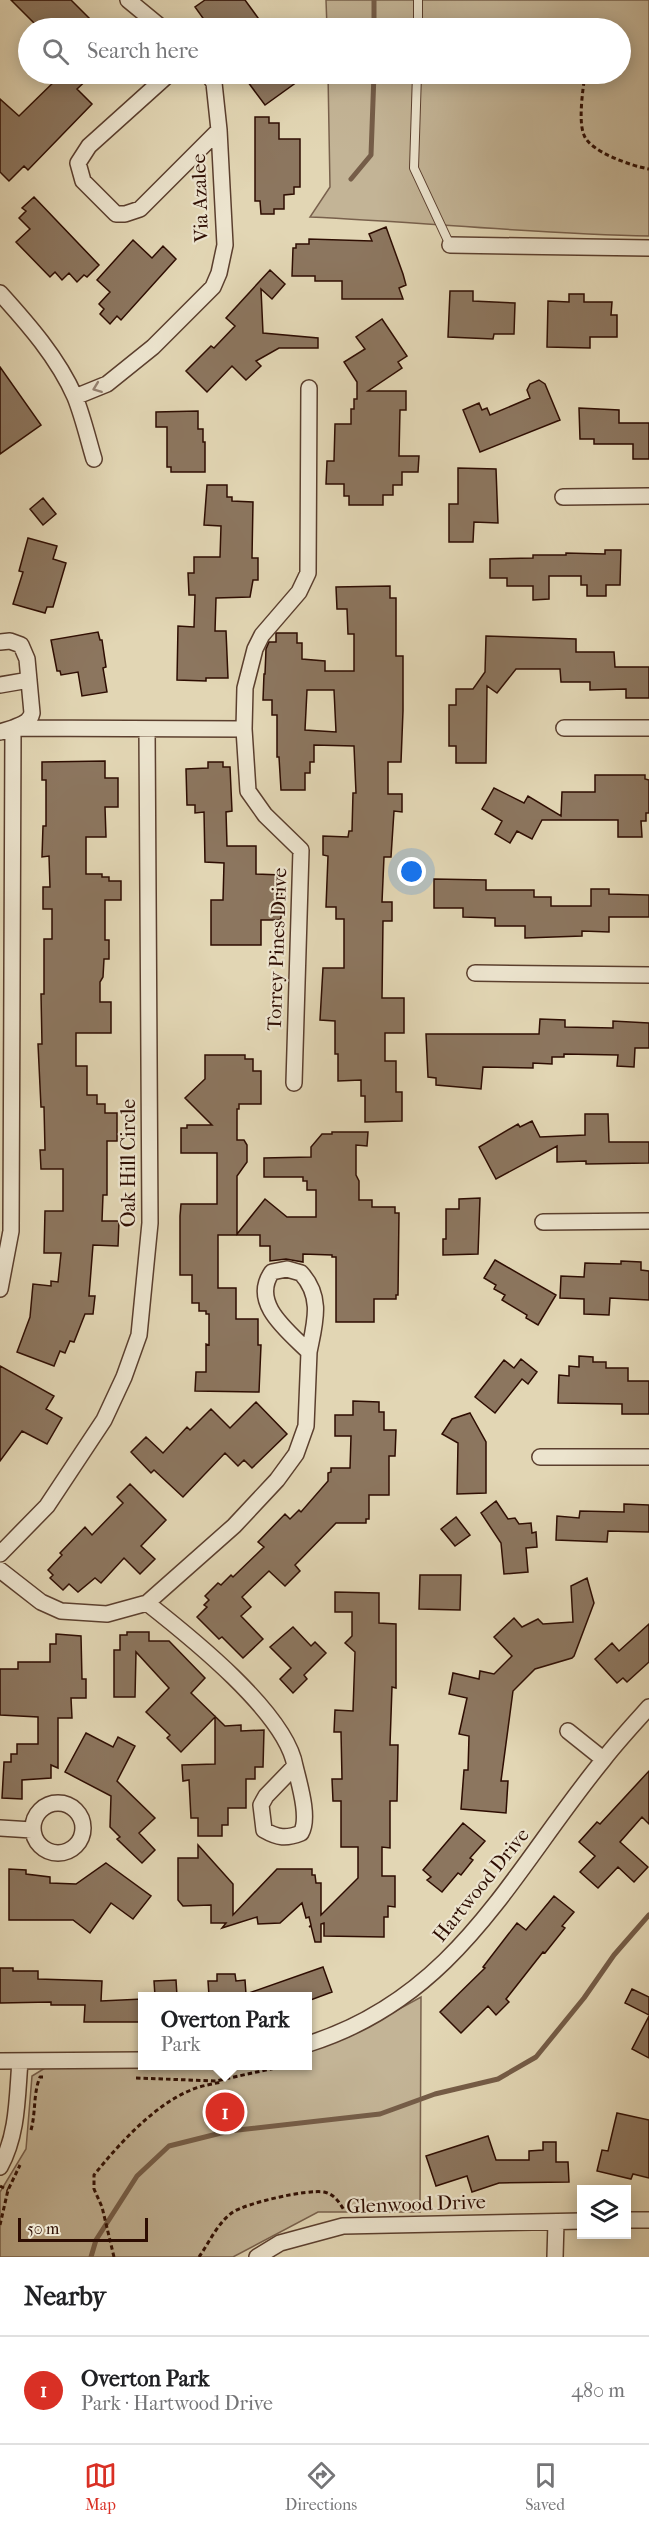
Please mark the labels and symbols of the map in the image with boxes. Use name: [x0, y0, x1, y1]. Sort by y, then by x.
street label: Via Azalee: [187, 153, 213, 244]
one-way arrow: [92, 381, 103, 393]
your location: [397, 857, 426, 886]
street label: Torrey Pines Drive: [263, 867, 291, 1031]
street label: Oak Hill Circle: [117, 1099, 140, 1227]
street label: Hartwood Drive: [428, 1823, 534, 1946]
pin: 1: [206, 2090, 244, 2134]
street label: Glenwood Drive: [346, 2190, 486, 2218]
scale bar: [18, 2215, 148, 2242]

